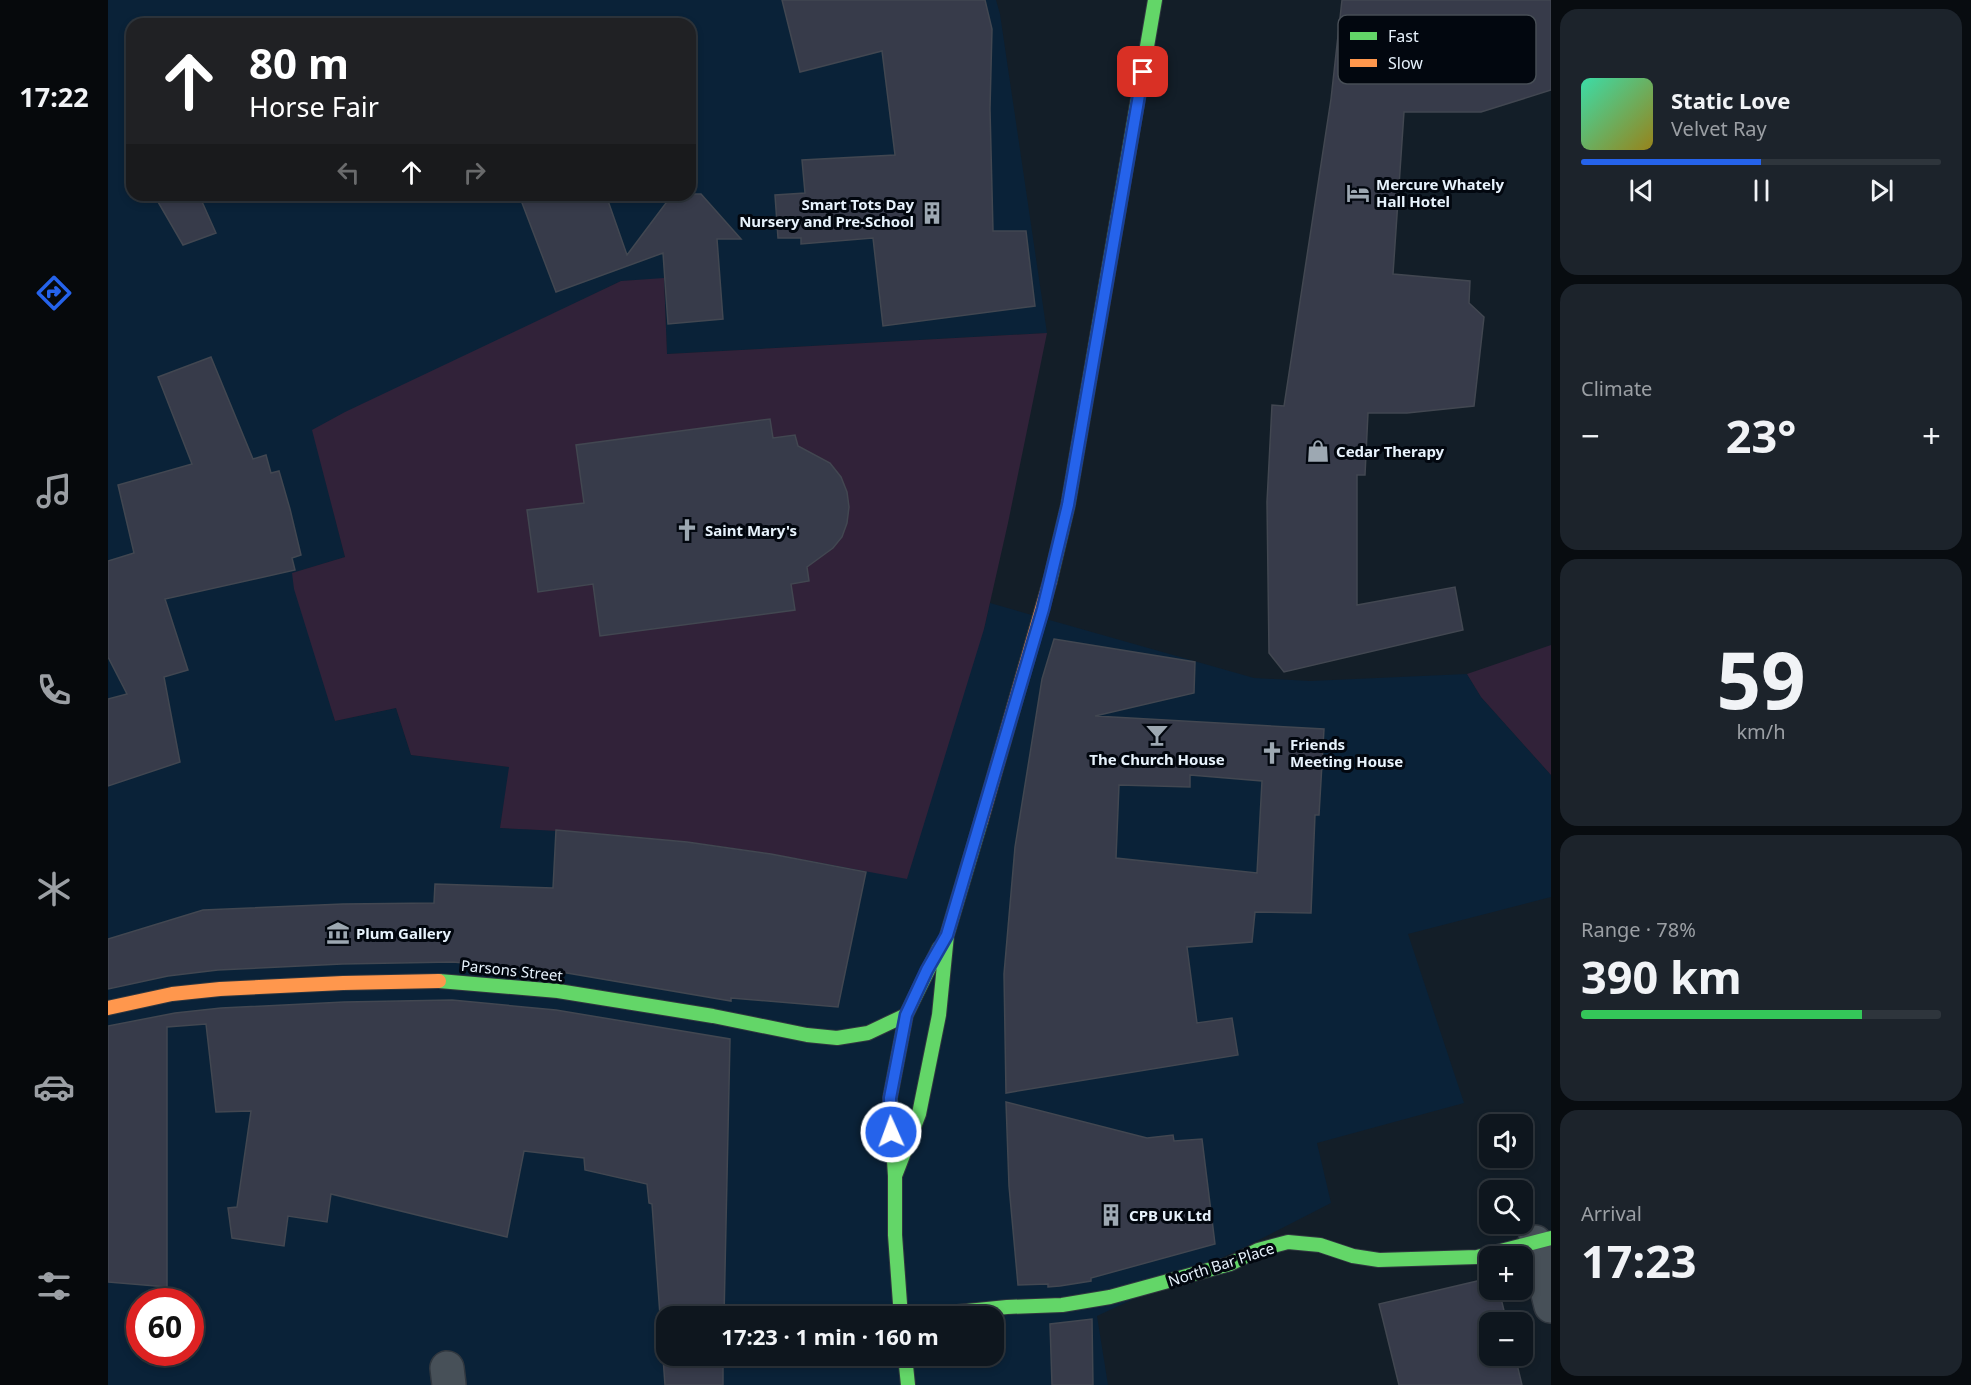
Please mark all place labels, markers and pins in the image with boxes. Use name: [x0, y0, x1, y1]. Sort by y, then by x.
pin: [1117, 46, 1168, 97]
place label: Mercure Whately Hall Hotel: [1376, 174, 1504, 211]
hotel icon: Mercure Whately Hall Hotel: [1345, 180, 1371, 206]
place label: Smart Tots Day Nursery and Pre-School: [739, 194, 914, 231]
building icon: Smart Tots Day Nursery and Pre-School: [919, 200, 945, 226]
shop icon: Cedar Therapy: [1305, 438, 1331, 464]
place label: Cedar Therapy: [1336, 441, 1445, 461]
church icon: Saint Mary's: [674, 517, 700, 543]
place label: Saint Mary's: [705, 520, 797, 540]
bar icon: The Church House: [1144, 722, 1170, 748]
place label: Friends Meeting House: [1290, 734, 1403, 771]
church icon: Friends Meeting House: [1259, 740, 1285, 766]
place label: The Church House: [1089, 749, 1225, 769]
museum icon: Plum Gallery: [325, 920, 351, 946]
place label: Plum Gallery: [356, 923, 452, 943]
building icon: CPB UK Ltd: [1098, 1202, 1124, 1228]
place label: CPB UK Ltd: [1129, 1205, 1211, 1225]

